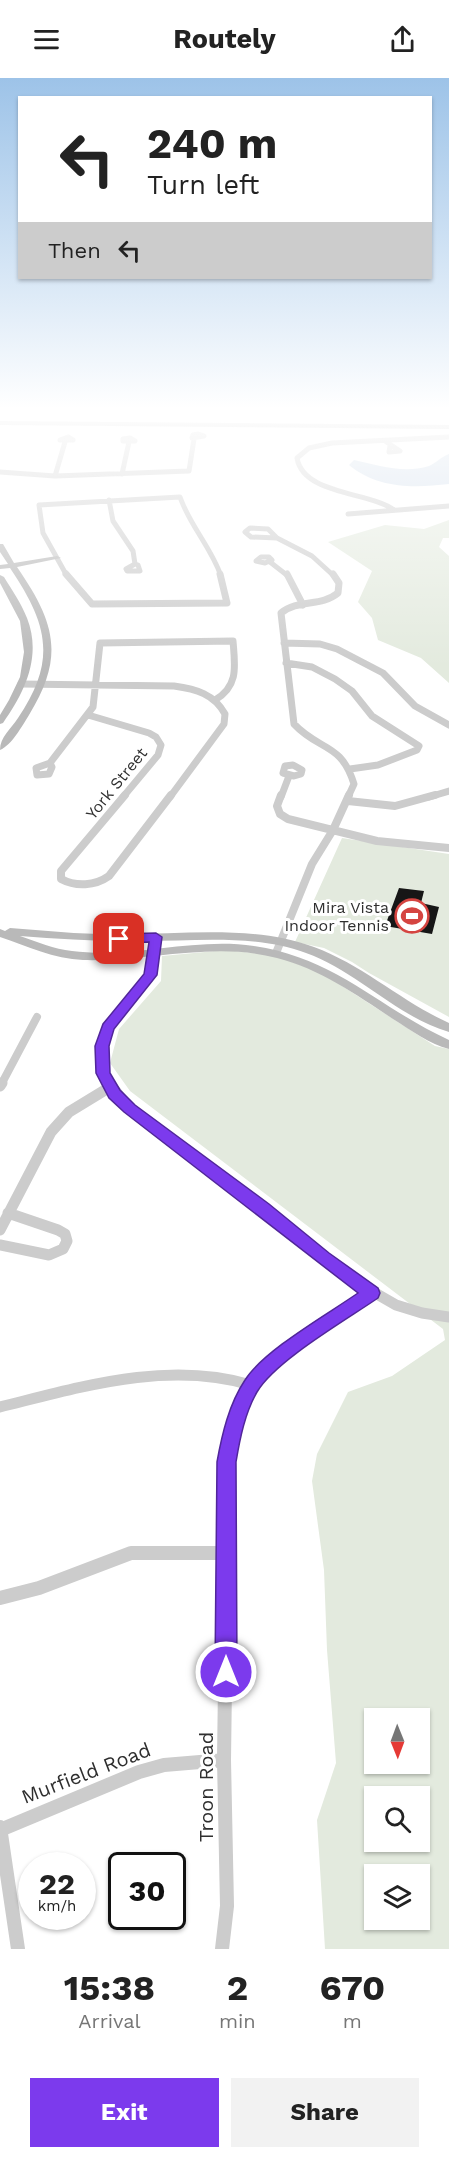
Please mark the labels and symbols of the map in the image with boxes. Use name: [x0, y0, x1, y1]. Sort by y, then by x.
street label: York Street: [82, 744, 151, 823]
place label: Mira Vista Indoor Tennis: [284, 898, 389, 935]
sports icon: Mira Vista Indoor Tennis: [394, 898, 430, 934]
pin: [93, 913, 144, 964]
position arrow: [194, 1640, 258, 1704]
north arrow: [364, 1708, 430, 1774]
street label: Troon Road: [194, 1732, 218, 1842]
street label: Murfield Road: [18, 1737, 154, 1809]
speed limit sign: 30: [108, 1852, 186, 1930]

